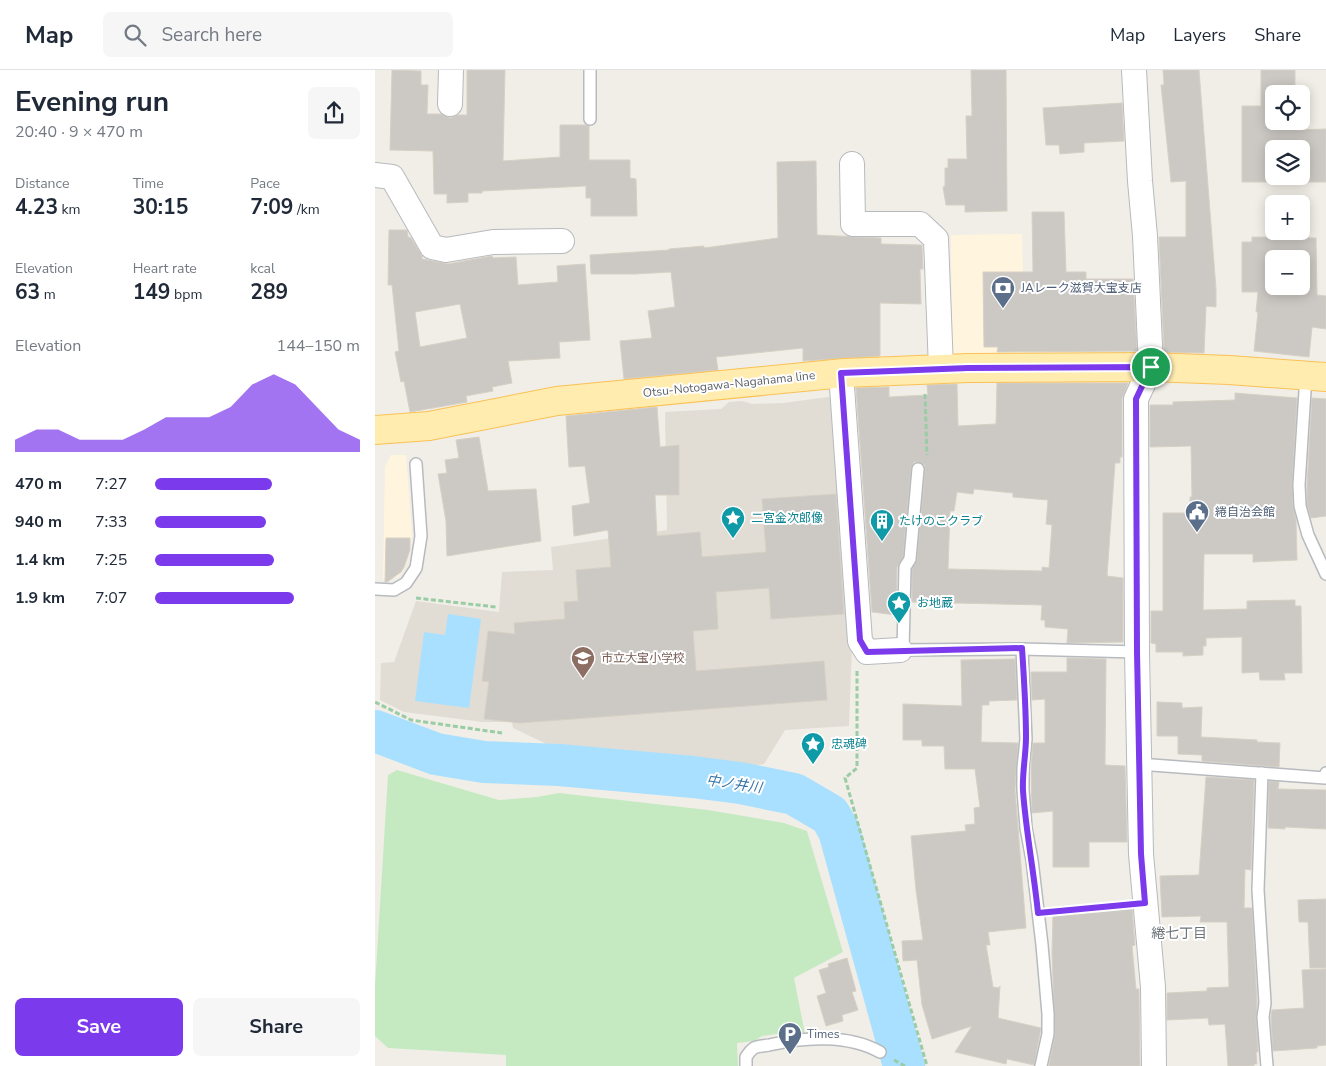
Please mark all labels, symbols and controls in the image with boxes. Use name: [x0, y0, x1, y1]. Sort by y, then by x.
search box: [103, 12, 453, 57]
text: Map: [25, 19, 73, 51]
icon: search: [121, 21, 149, 49]
text: Search here: [161, 22, 262, 48]
text: Map: [1110, 23, 1145, 47]
text: Layers: [1173, 23, 1226, 47]
text: Share: [1254, 23, 1301, 47]
text: Evening run: [15, 83, 169, 121]
map controls: [1265, 85, 1310, 295]
button: locate: [1265, 85, 1310, 130]
button: share: [308, 87, 360, 139]
text: 20:40 · 9 × 470 m: [15, 121, 143, 143]
button: layers: [1265, 140, 1310, 185]
text: Distance: [15, 174, 69, 193]
text: Time: [133, 174, 164, 193]
text: Pace: [250, 174, 280, 193]
text: 4.23: [15, 193, 58, 221]
text: 30:15: [133, 193, 188, 221]
text: 7:09: [250, 193, 293, 221]
button: +: [1265, 195, 1310, 240]
text: km: [58, 200, 81, 219]
text: /km: [293, 200, 320, 219]
button: −: [1265, 250, 1310, 295]
text: Elevation: [15, 259, 73, 278]
text: Heart rate: [133, 259, 197, 278]
text: kcal: [250, 259, 275, 278]
bank icon: JAレーク滋賀大宝支店: [990, 275, 1016, 309]
text: 63: [15, 278, 40, 306]
text: 149: [133, 278, 170, 306]
text: 289: [250, 278, 288, 306]
place label: JAレーク滋賀大宝支店: [1020, 280, 1142, 296]
text: m: [40, 285, 56, 304]
text: bpm: [170, 285, 202, 304]
text: Elevation: [15, 335, 81, 357]
text: 144–150 m: [277, 335, 360, 357]
pin: [1130, 346, 1172, 388]
icon: arrive: [1137, 353, 1165, 381]
street label: Otsu-Notogawa-Nagahama line: [642, 367, 816, 401]
text: 470 m: [15, 473, 62, 495]
text: 7:27: [95, 473, 127, 495]
public building icon: 綣自治会館: [1184, 499, 1210, 533]
place label: 綣自治会館: [1215, 504, 1275, 520]
place icon: 二宮金次郎像: [720, 505, 746, 539]
building icon: たけのこクラブ: [869, 508, 895, 542]
place label: 二宮金次郎像: [751, 510, 823, 526]
text: 940 m: [15, 511, 62, 533]
text: 7:33: [95, 511, 127, 533]
place label: たけのこクラブ: [899, 513, 983, 529]
text: 1.4 km: [15, 549, 65, 571]
text: 7:25: [95, 549, 127, 571]
text: 1.9 km: [15, 587, 65, 609]
text: 7:07: [95, 587, 127, 609]
place icon: お地蔵: [886, 590, 912, 624]
place label: お地蔵: [917, 595, 953, 611]
school or university icon: 市立大宝小学校: [570, 645, 596, 679]
place label: 市立大宝小学校: [601, 650, 685, 666]
place icon: 忠魂碑: [800, 731, 826, 765]
place label: 忠魂碑: [831, 736, 867, 752]
water label: 中ノ井川: [705, 771, 765, 798]
district label: 綣七丁目: [1151, 924, 1207, 943]
button: Save: [15, 998, 183, 1056]
button: Share: [193, 998, 360, 1056]
parking icon: Times: [777, 1021, 803, 1055]
place label: Times: [807, 1026, 840, 1042]

